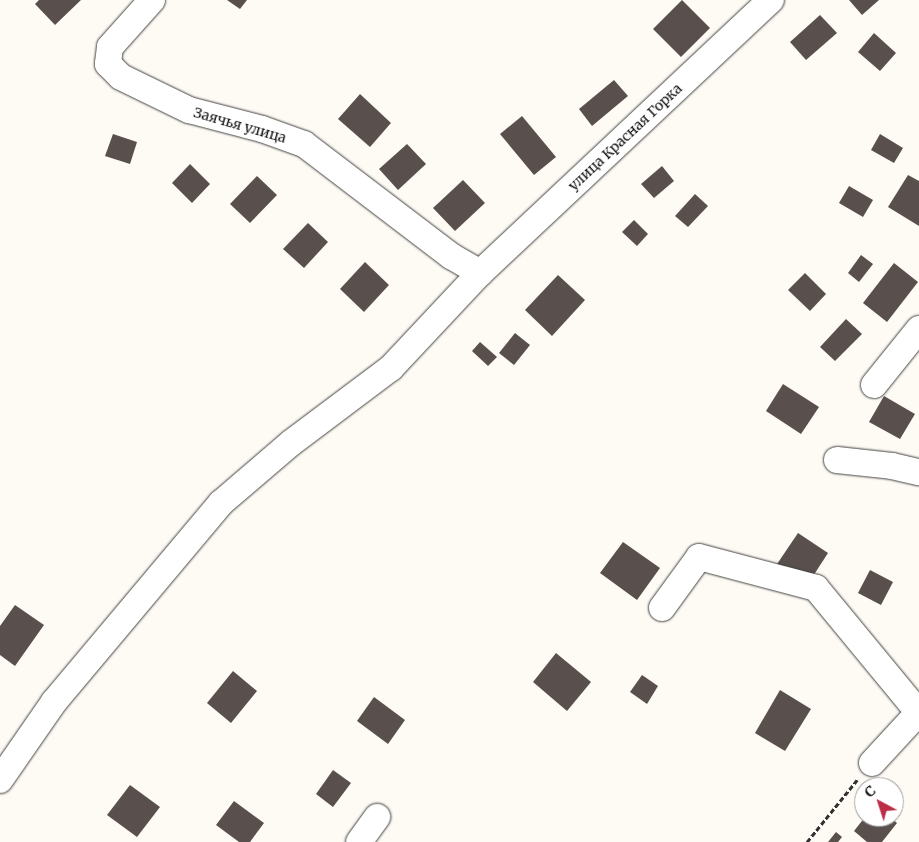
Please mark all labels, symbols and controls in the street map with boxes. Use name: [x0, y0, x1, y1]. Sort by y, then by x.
street label: улица Красная Горка: [565, 80, 685, 194]
street label: Заячья улица: [192, 104, 288, 146]
north arrow: [854, 777, 904, 827]
text: С: [861, 781, 879, 801]

